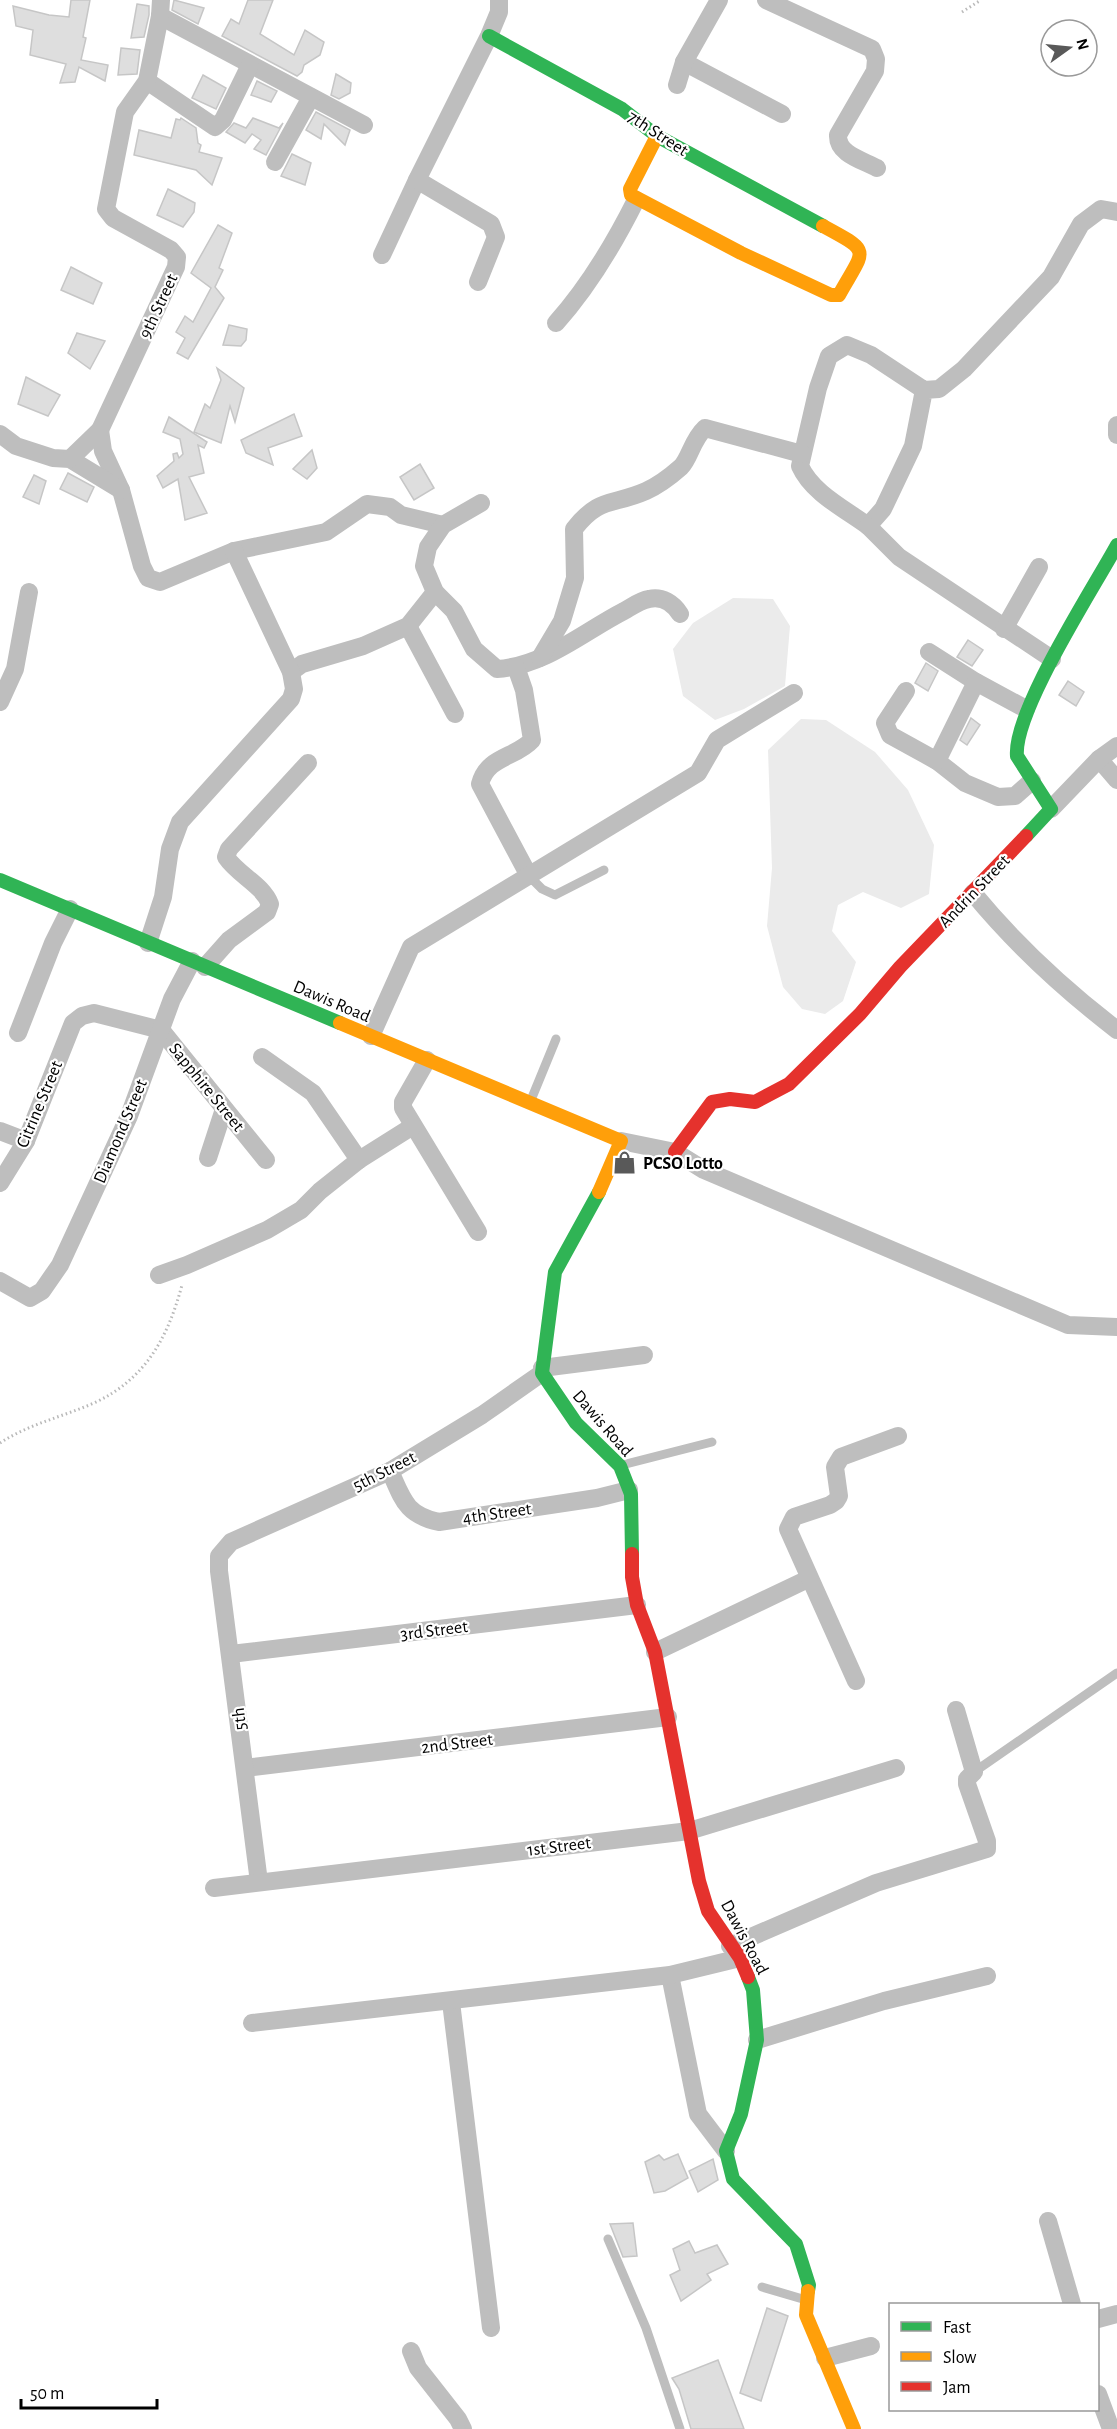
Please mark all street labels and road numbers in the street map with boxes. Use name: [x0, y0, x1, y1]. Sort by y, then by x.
street label: 7th Street: [624, 108, 691, 160]
street label: 9th Street: [136, 271, 182, 341]
street label: Andrin Street: [936, 852, 1014, 932]
street label: Dawis Road: [291, 978, 373, 1026]
street label: Sapphire Street: [165, 1040, 247, 1135]
street label: Citrine Street: [14, 1058, 66, 1151]
street label: Diamond Street: [91, 1076, 151, 1186]
street label: Dawis Road: [569, 1387, 636, 1460]
street label: 5th Street: [350, 1448, 419, 1495]
street label: 4th Street: [462, 1500, 533, 1528]
street label: 3rd Street: [399, 1618, 469, 1644]
street label: 5th: [230, 1707, 250, 1731]
street label: 2nd Street: [420, 1731, 494, 1757]
street label: 1st Street: [526, 1834, 592, 1860]
street label: Dawis Road: [717, 1897, 771, 1978]

